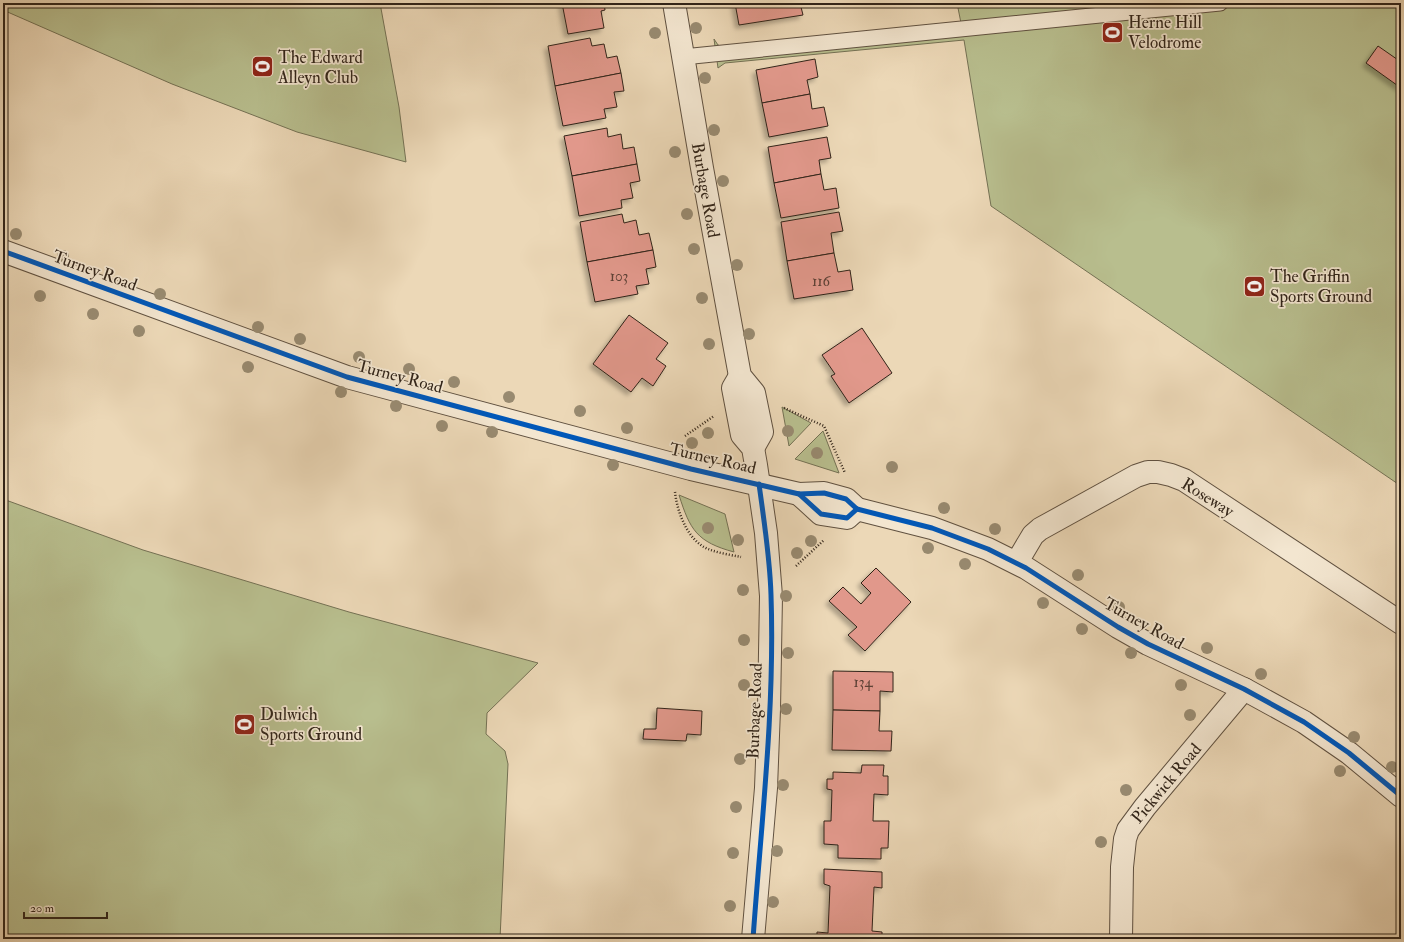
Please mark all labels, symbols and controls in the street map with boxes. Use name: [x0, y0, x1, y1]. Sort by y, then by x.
place label: Herne Hill Velodrome: [1128, 12, 1202, 53]
sports icon: Herne Hill Velodrome: [1099, 19, 1125, 45]
place label: The Edward Alleyn Club: [277, 47, 363, 89]
sports icon: The Edward Alleyn Club: [250, 54, 276, 80]
street label: Burbage Road: [687, 141, 724, 240]
street label: Turney Road: [49, 245, 141, 297]
place label: The Griffin Sports Ground: [1270, 266, 1373, 308]
house number: 103: [610, 267, 628, 286]
house number: 116: [812, 272, 832, 291]
sports icon: The Griffin Sports Ground: [1242, 273, 1268, 299]
street label: Turney Road: [354, 355, 446, 399]
street label: Turney Road: [667, 438, 759, 480]
street label: Roseway: [1177, 473, 1238, 523]
street label: Turney Road: [1100, 593, 1188, 655]
street label: Burbage Road: [742, 662, 767, 759]
house number: 134: [853, 673, 873, 692]
place label: Dulwich Sports Ground: [260, 704, 363, 746]
sports icon: Dulwich Sports Ground: [232, 711, 258, 737]
street label: Pickwick Road: [1127, 738, 1206, 828]
scale bar: [24, 894, 107, 920]
text: 20 m: [30, 901, 55, 916]

